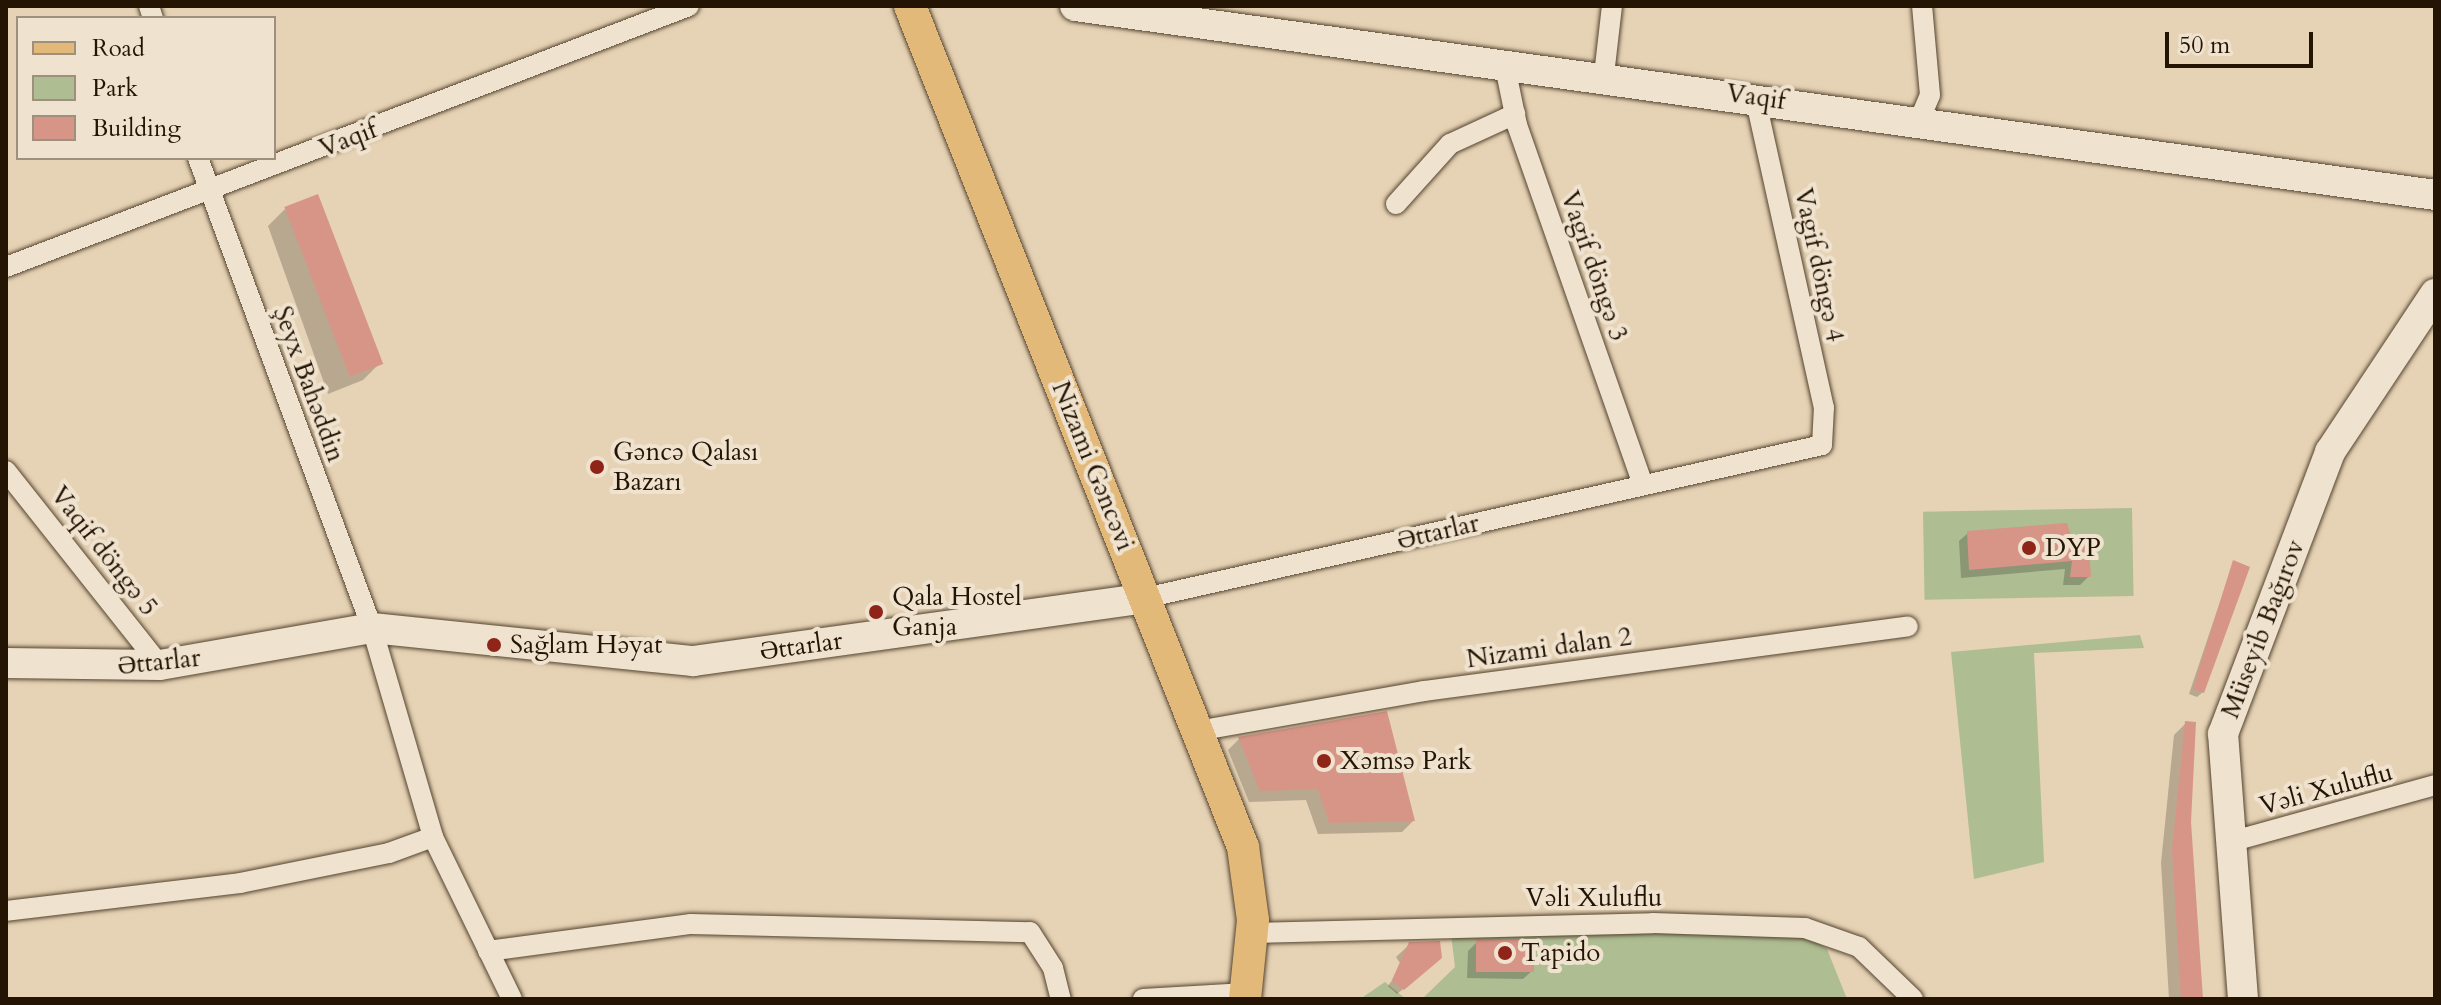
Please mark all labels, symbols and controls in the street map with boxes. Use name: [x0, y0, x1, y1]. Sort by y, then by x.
legend: [16, 16, 276, 160]
scale bar: [2169, 16, 2317, 66]
text: 50 m: [2179, 29, 2230, 62]
text: Road: [92, 32, 145, 65]
text: Park: [92, 72, 138, 105]
street label: Vaqif: [1724, 77, 1788, 117]
text: Building: [92, 112, 181, 145]
street label: Vaqif: [315, 114, 381, 164]
street label: Vagif döngə 4: [1787, 185, 1851, 345]
street label: Vagif döngə 3: [1554, 187, 1634, 345]
street label: Şeyx Bahəddin: [266, 302, 352, 466]
street label: Nizami Gəncəvi: [1045, 377, 1141, 555]
place label: Gəncə Qalası Bazarı: [613, 436, 758, 498]
marker: Gəncə Qalası Bazarı: [588, 458, 606, 476]
street label: Vaqif döngə 5: [44, 480, 164, 622]
street label: Əttarlar: [1394, 507, 1482, 557]
place label: DYP: [2045, 532, 2101, 564]
street label: Müseyib Bağırov: [2215, 535, 2311, 723]
marker: DYP: [2020, 539, 2038, 557]
place label: Qala Hostel Ganja: [892, 581, 1022, 642]
marker: Qala Hostel Ganja: [867, 603, 885, 621]
street label: Nizami dalan 2: [1464, 621, 1634, 675]
street label: Əttarlar: [758, 625, 844, 667]
place label: Sağlam Həyat: [510, 629, 662, 661]
marker: Sağlam Həyat: [485, 636, 503, 654]
street label: Əttarlar: [116, 642, 202, 682]
place label: Xəmsə Park: [1340, 745, 1472, 777]
marker: Xəmsə Park: [1315, 752, 1333, 770]
street label: Vəli Xuluflu: [2256, 756, 2396, 822]
street label: Vəli Xuluflu: [1526, 882, 1662, 914]
place label: Tapido: [1521, 937, 1600, 969]
marker: Tapido: [1496, 944, 1514, 962]

